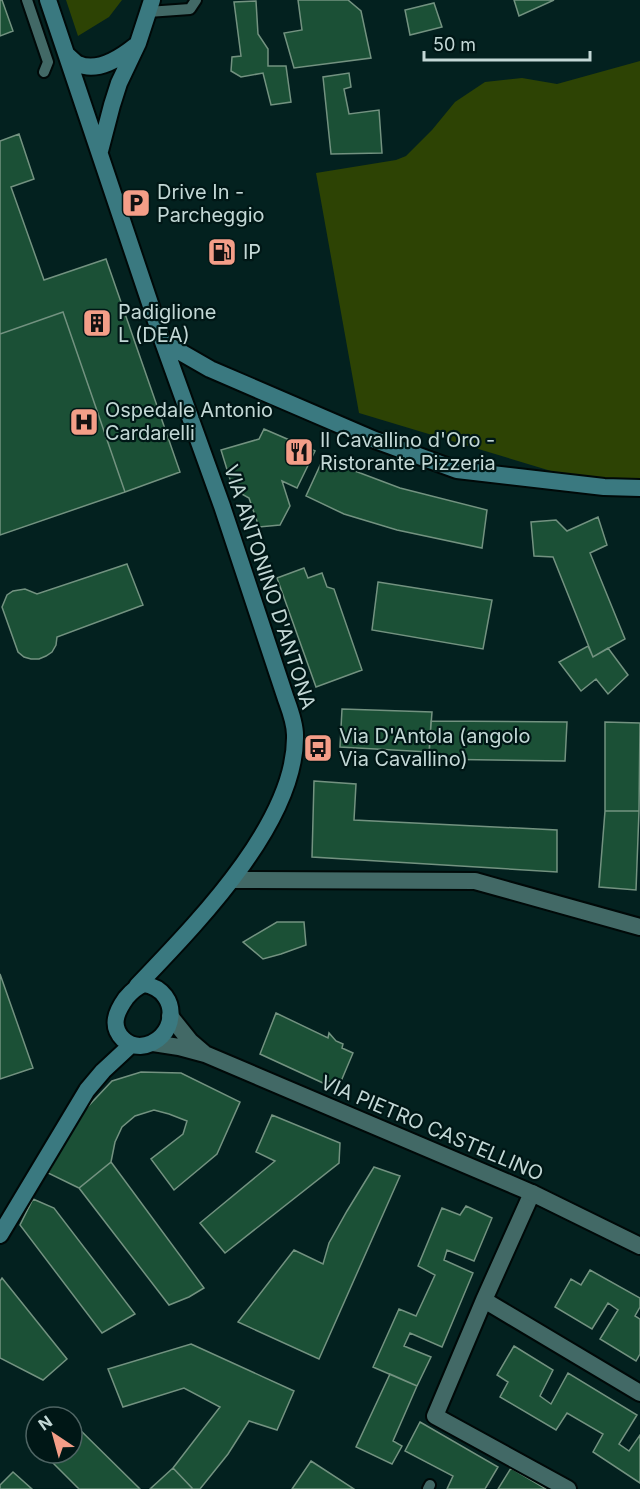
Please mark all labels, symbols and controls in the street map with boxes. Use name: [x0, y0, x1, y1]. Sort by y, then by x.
scale bar: [424, 24, 590, 62]
text: 50 m: [433, 34, 476, 55]
place label: Drive In - Parcheggio: [157, 180, 264, 227]
parking icon: Drive In - Parcheggio: [120, 187, 152, 219]
fuel station icon: IP: [206, 236, 238, 268]
place label: IP: [243, 240, 261, 264]
place label: Padiglione L (DEA): [118, 300, 217, 347]
building icon: Padiglione L (DEA): [81, 307, 113, 339]
place label: Ospedale Antonio Cardarelli: [105, 398, 273, 445]
hospital icon: Ospedale Antonio Cardarelli: [68, 406, 100, 438]
place label: Il Cavallino d'Oro - Ristorante Pizzeria: [320, 428, 496, 475]
restaurant icon: Il Cavallino d'Oro - Ristorante Pizzeria: [283, 436, 315, 468]
street label: VIA ANTONINO D'ANTONA: [219, 462, 321, 712]
place label: Via D'Antola (angolo Via Cavallino): [339, 724, 530, 771]
bus stop icon: Via D'Antola (angolo Via Cavallino): [302, 732, 334, 764]
street label: VIA PIETRO CASTELLINO: [317, 1070, 547, 1186]
north arrow: [24, 1405, 84, 1465]
text: N: [34, 1411, 56, 1435]

